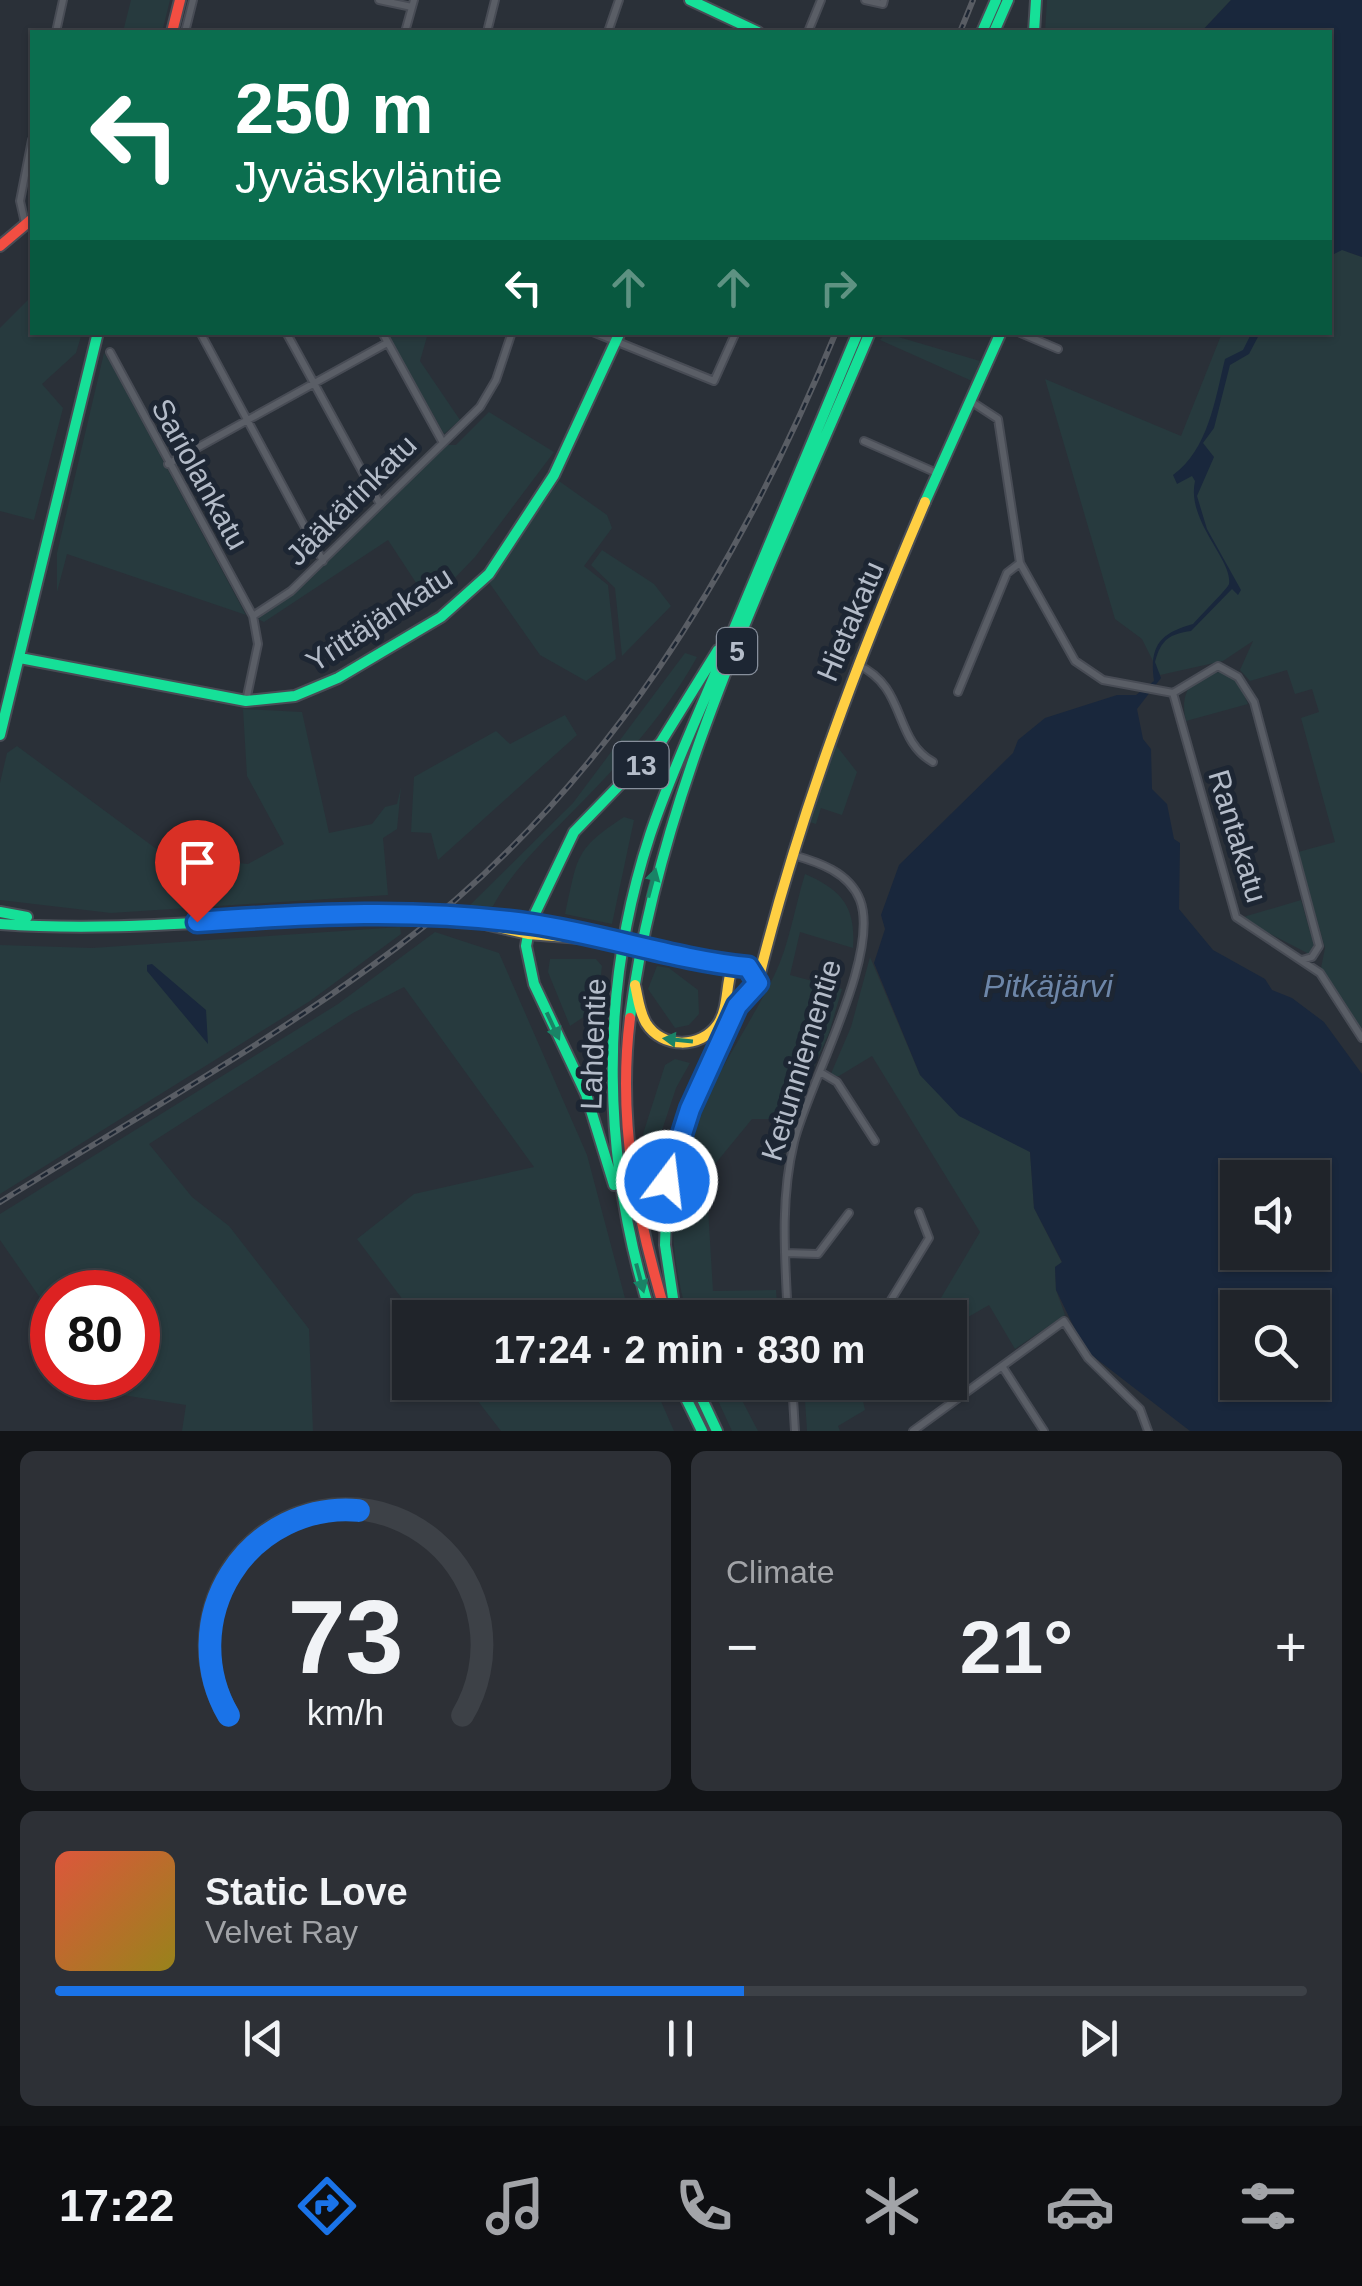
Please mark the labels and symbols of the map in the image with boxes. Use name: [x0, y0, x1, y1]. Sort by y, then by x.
street label: Sariolankatu: [145, 393, 255, 555]
street label: Jääkärinkatu: [279, 428, 423, 572]
street label: Hietakatu: [810, 556, 890, 686]
street label: Yrittäjänkatu: [300, 560, 458, 678]
road number: 5: [717, 628, 757, 674]
road number: 13: [614, 742, 668, 788]
street label: Rantakatu: [1202, 766, 1274, 906]
pin: [155, 820, 240, 923]
one-way arrow: [645, 867, 660, 898]
street label: Ketunniementie: [755, 955, 847, 1165]
water label: Pitkäjärvi: [983, 968, 1114, 1004]
street label: Lahdentie: [574, 978, 612, 1110]
one-way arrow: [545, 1012, 562, 1041]
one-way arrow: [662, 1032, 693, 1048]
position arrow: [615, 1129, 719, 1233]
one-way arrow: [633, 1263, 649, 1294]
speed limit sign: 80: [30, 1270, 160, 1400]

